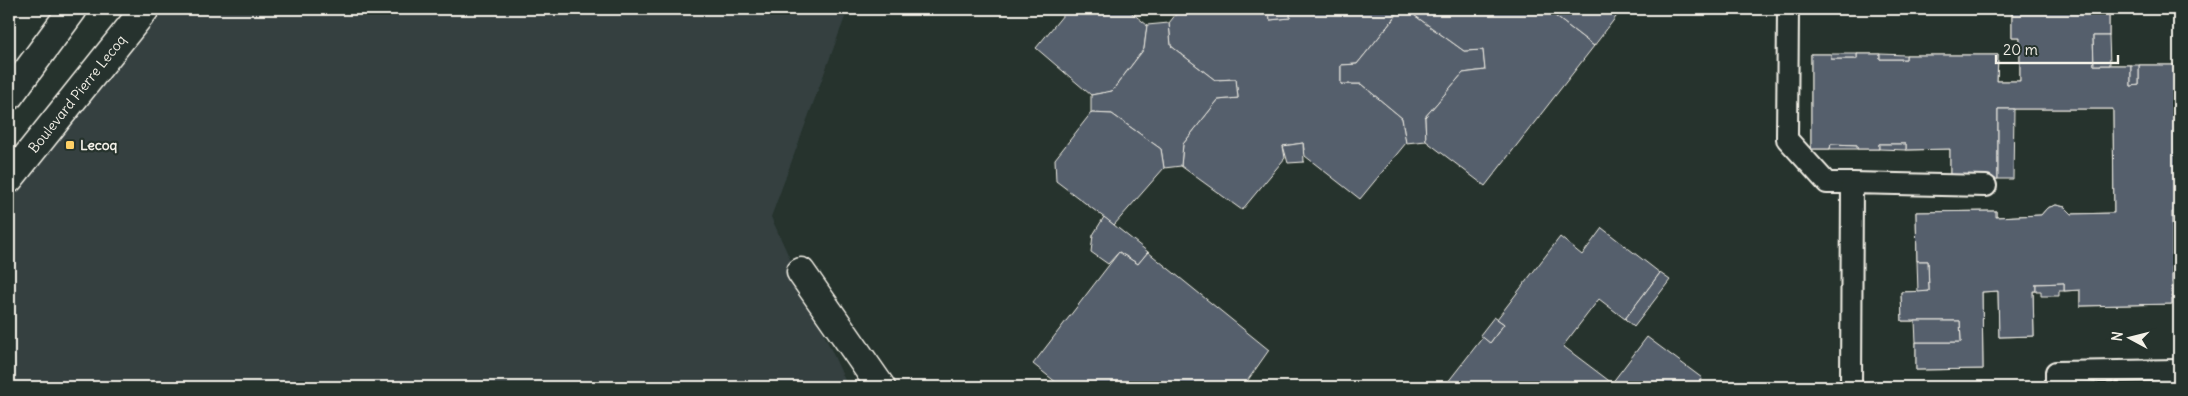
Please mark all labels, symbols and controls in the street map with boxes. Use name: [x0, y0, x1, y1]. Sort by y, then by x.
street label: Boulevard Pierre Lecoq: [25, 32, 129, 156]
scale bar: [1996, 32, 2118, 64]
text: 20 m: [2003, 40, 2038, 59]
place label: Lecoq: [80, 137, 117, 153]
marker: Lecoq: [64, 139, 76, 151]
north arrow: [2106, 314, 2156, 364]
text: N: [2108, 331, 2127, 342]

